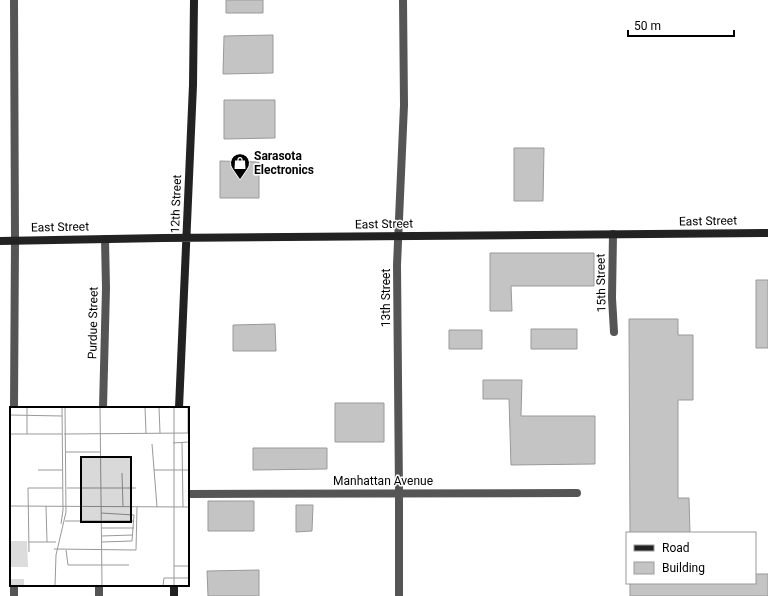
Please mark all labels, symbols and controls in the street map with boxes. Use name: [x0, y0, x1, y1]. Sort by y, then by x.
scale bar: [628, 12, 734, 38]
text: 50 m: [634, 19, 661, 33]
place label: Sarasota Electronics: [254, 149, 314, 177]
shop icon: Sarasota Electronics: [229, 152, 251, 180]
street label: 12th Street: [168, 174, 184, 234]
street label: East Street: [679, 213, 737, 229]
street label: East Street: [355, 216, 413, 232]
street label: East Street: [31, 219, 89, 235]
street label: 15th Street: [593, 253, 609, 312]
street label: 13th Street: [379, 269, 393, 327]
street label: Purdue Street: [85, 287, 101, 359]
inset map: [10, 407, 189, 586]
street label: Manhattan Avenue: [333, 474, 433, 488]
legend: [626, 532, 756, 584]
text: Road: [662, 541, 690, 555]
text: Building: [662, 561, 705, 575]

